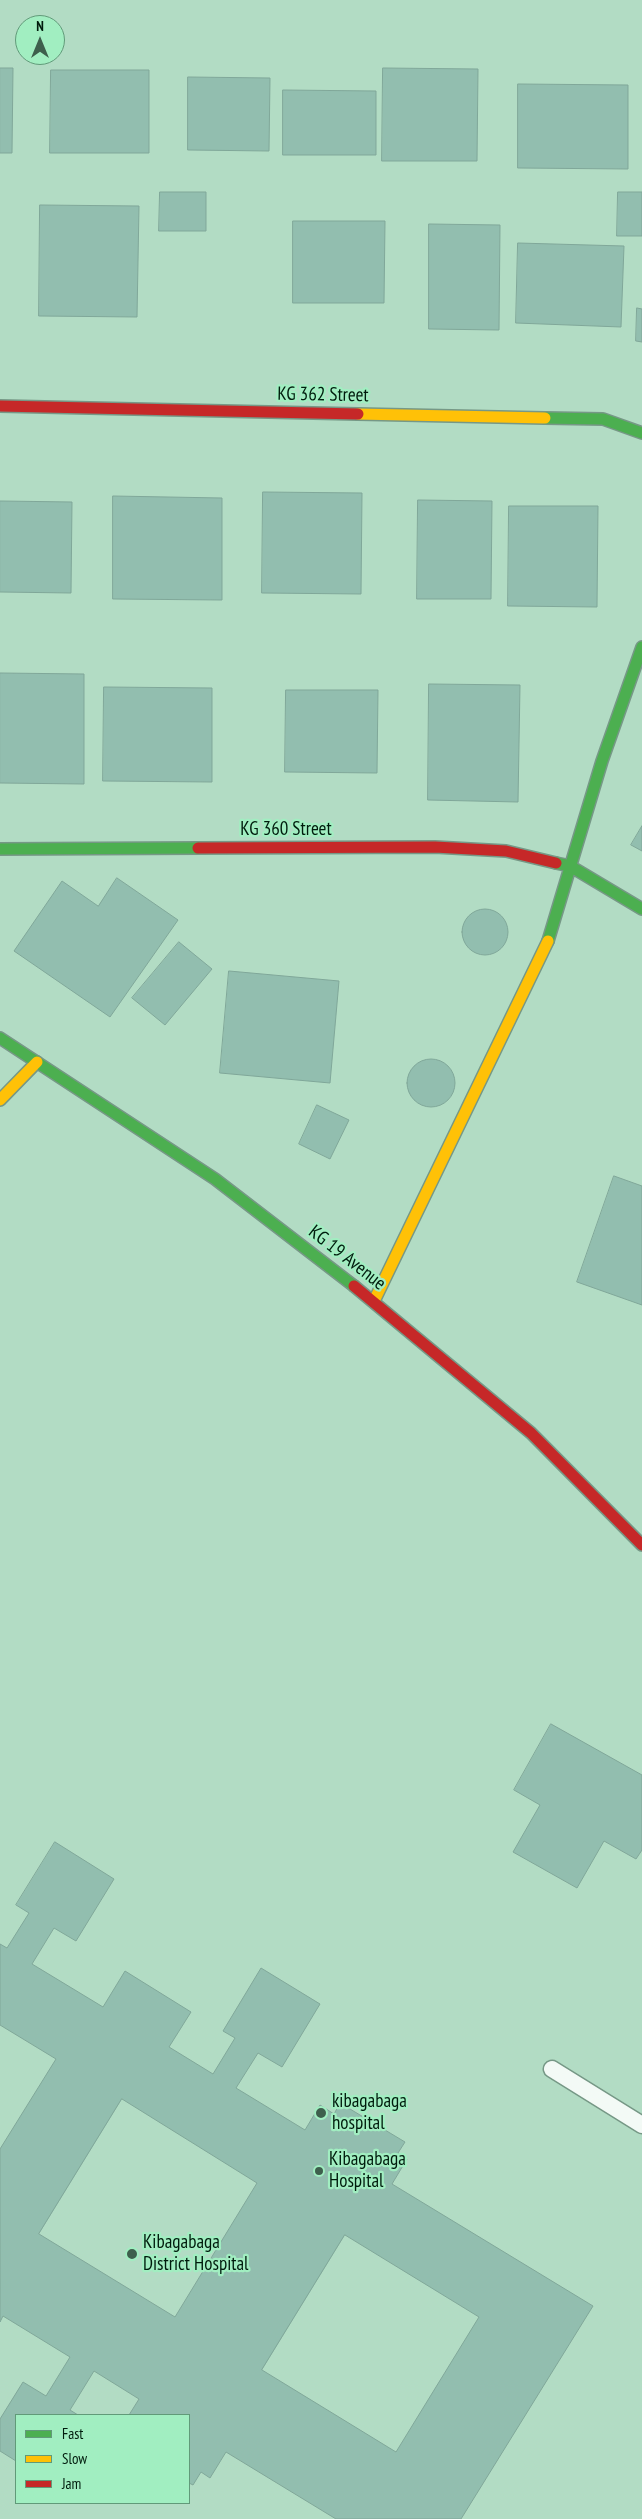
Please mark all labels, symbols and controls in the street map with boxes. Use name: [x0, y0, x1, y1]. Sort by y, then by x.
north arrow: [15, 15, 65, 65]
text: N: [36, 17, 44, 35]
street label: KG 362 Street: [277, 383, 369, 407]
street label: KG 360 Street: [240, 819, 332, 841]
street label: KG 19 Avenue: [304, 1221, 390, 1295]
place label: kibagabaga hospital: [332, 2091, 407, 2135]
marker: kibagabaga hospital: [314, 2106, 328, 2120]
place label: Kibagabaga Hospital: [329, 2149, 406, 2193]
marker: Kibagabaga Hospital: [313, 2165, 325, 2177]
place label: Kibagabaga District Hospital: [143, 2232, 249, 2276]
marker: Kibagabaga District Hospital: [125, 2247, 139, 2261]
legend: [15, 2414, 190, 2504]
text: Fast: [62, 2424, 83, 2443]
text: Slow: [62, 2449, 87, 2468]
text: Jam: [62, 2474, 81, 2493]

